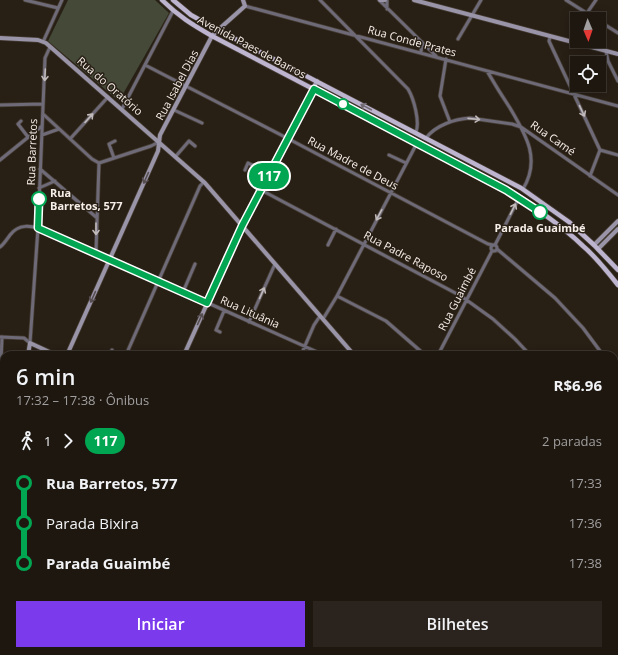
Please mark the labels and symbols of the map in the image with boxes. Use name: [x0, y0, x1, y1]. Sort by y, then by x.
street label: Avenida Paes de Barros: [195, 12, 309, 82]
north arrow: [570, 12, 606, 48]
street label: Rua Conde Prates: [366, 21, 458, 60]
street label: Rua Isabel Dias: [152, 47, 201, 123]
street label: Rua do Oratório: [74, 53, 147, 119]
one-way arrow: [41, 68, 48, 81]
unlabelled marker: [337, 98, 349, 110]
one-way arrow: [361, 103, 373, 110]
one-way arrow: [579, 104, 586, 116]
one-way arrow: [85, 113, 94, 123]
one-way arrow: [467, 115, 480, 123]
street label: Rua Camé: [528, 117, 579, 159]
street label: Rua Barretos: [23, 118, 40, 186]
street label: Rua Madre de Deus: [305, 132, 401, 193]
line badge: 117: [246, 163, 292, 189]
one-way arrow: [141, 172, 149, 184]
place label: Rua Barretos, 577: [50, 185, 122, 213]
marker: Rua Barretos, 577: [31, 191, 47, 207]
one-way arrow: [510, 203, 517, 215]
marker: Parada Guaimbé: [532, 204, 548, 220]
one-way arrow: [375, 208, 382, 220]
place label: Parada Guaimbé: [494, 220, 586, 235]
one-way arrow: [92, 222, 100, 235]
street label: Rua Padre Raposo: [361, 227, 451, 284]
street label: Rua Guaimbé: [434, 265, 479, 333]
one-way arrow: [259, 287, 266, 299]
one-way arrow: [88, 291, 96, 303]
street label: Rua Lituânia: [218, 292, 282, 331]
one-way arrow: [197, 314, 204, 326]

